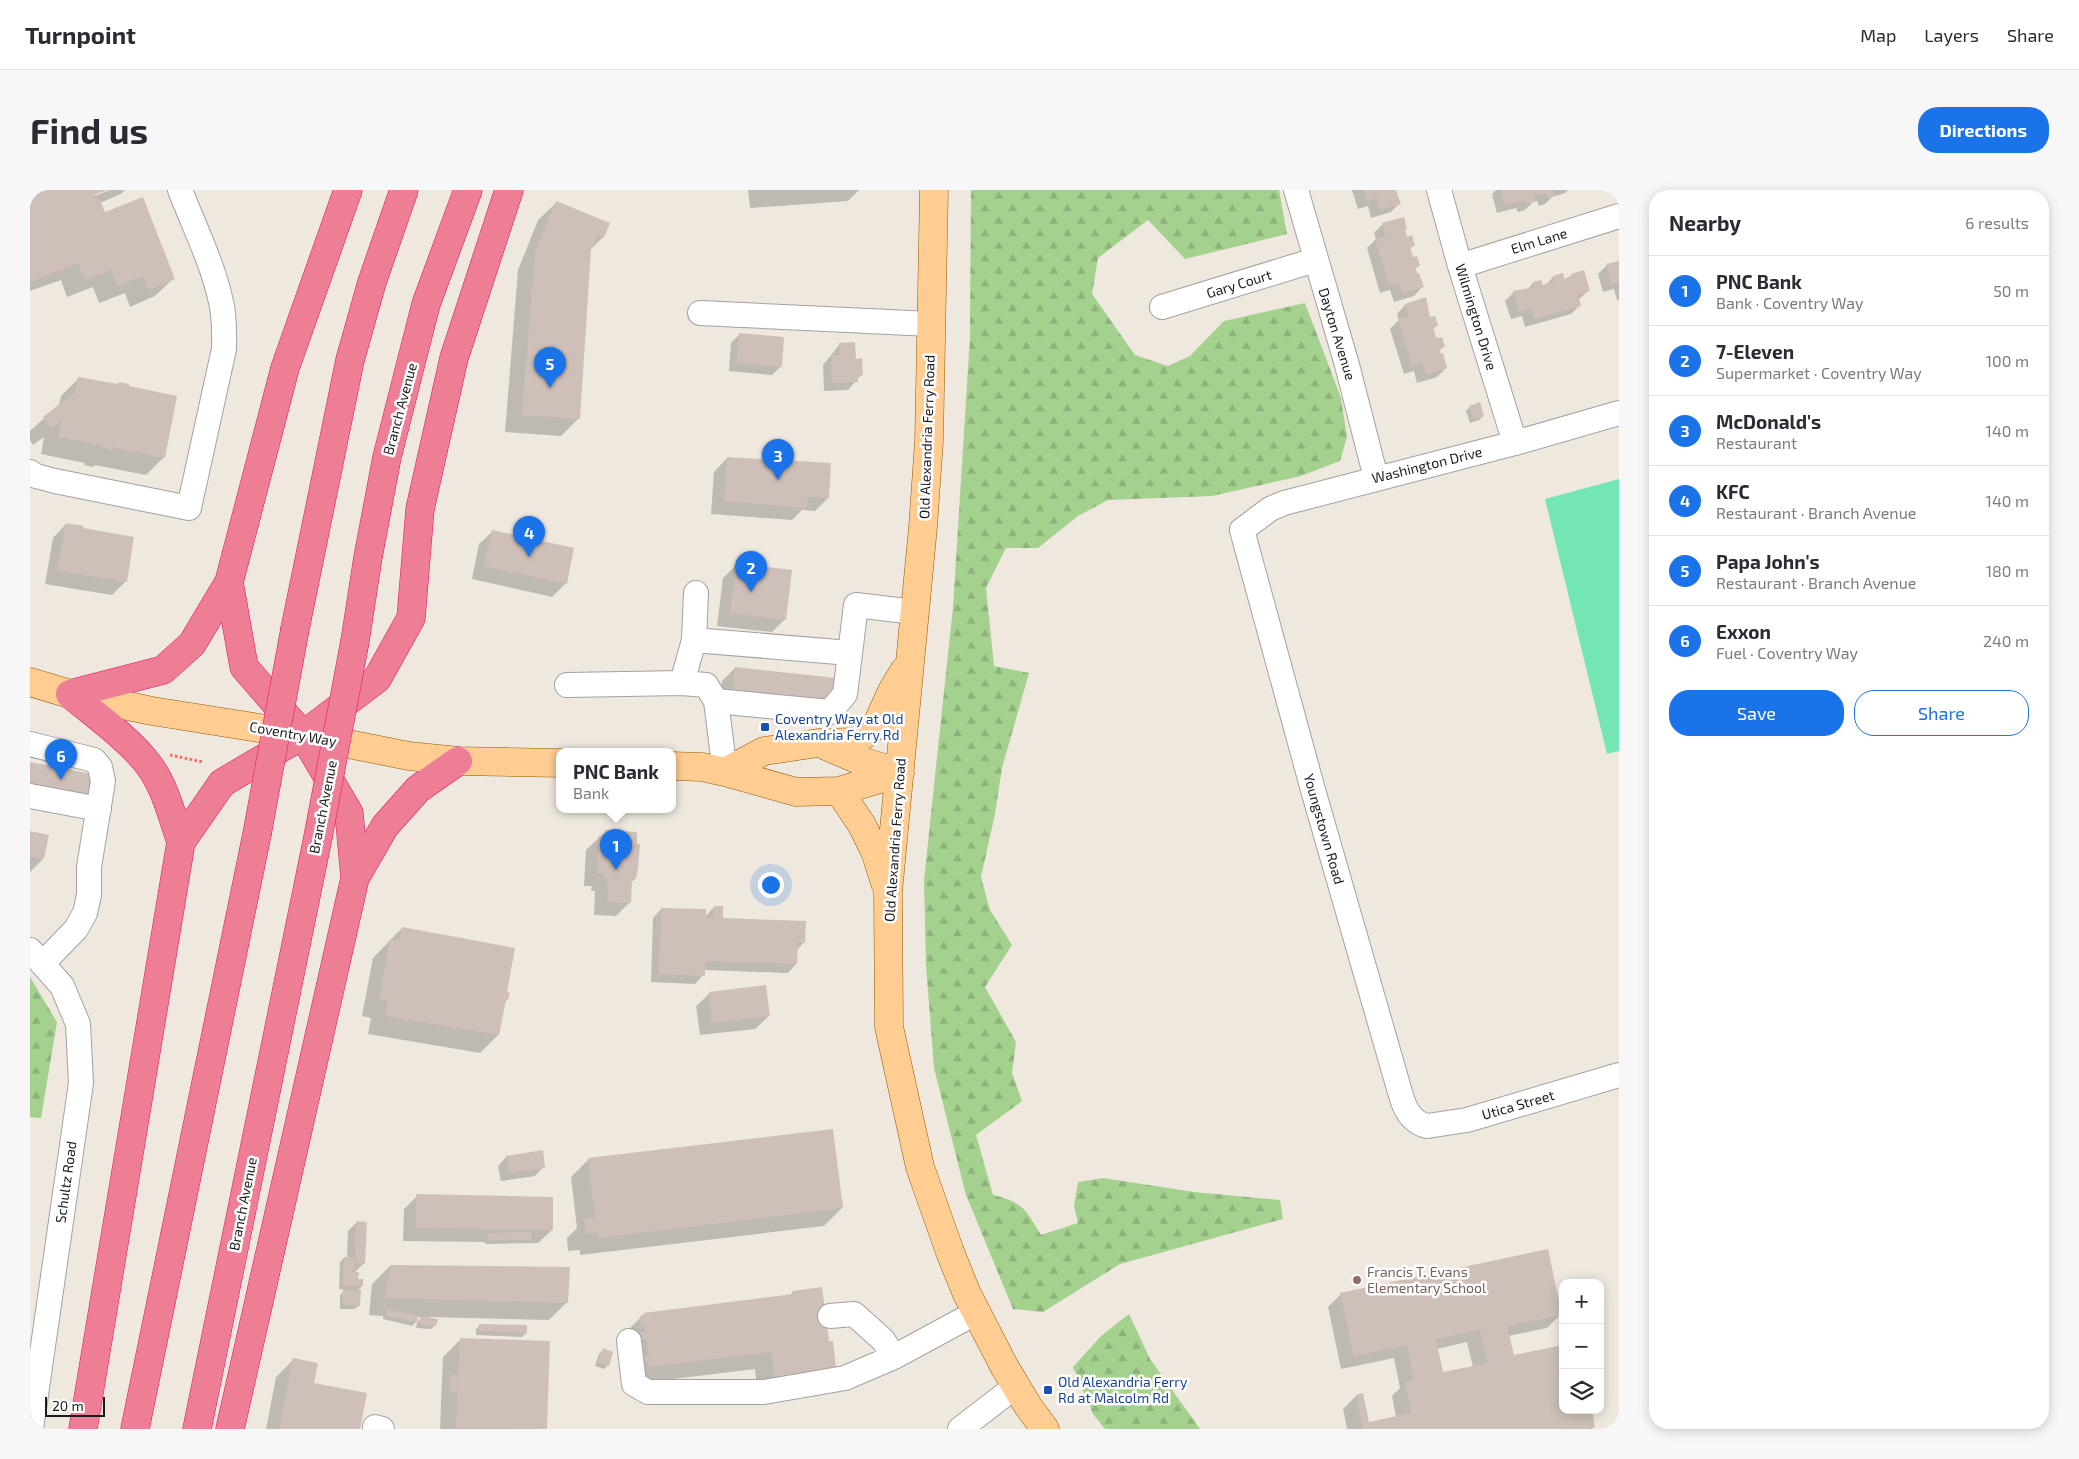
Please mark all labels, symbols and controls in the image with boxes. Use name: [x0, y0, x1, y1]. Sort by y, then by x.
text: Turnpoint: [25, 20, 136, 49]
text: Map: [1860, 24, 1896, 46]
text: Layers: [1924, 24, 1979, 46]
text: Share: [2007, 24, 2054, 46]
button: Directions: [1918, 107, 2049, 153]
text: Find us: [30, 109, 148, 151]
text: Nearby: [1669, 210, 1741, 235]
text: 6 results: [1965, 213, 2029, 232]
street label: Elm Lane: [1509, 224, 1569, 257]
street label: Wilmington Drive: [1452, 262, 1501, 372]
street label: Gary Court: [1204, 266, 1273, 301]
text: PNC Bank: [1716, 270, 1802, 293]
text: 1: [1682, 281, 1688, 300]
text: 50 m: [1993, 281, 2029, 300]
street label: Dayton Avenue: [1315, 286, 1360, 382]
text: Bank · Coventry Way: [1716, 293, 1864, 312]
text: 7-Eleven: [1716, 340, 1794, 363]
pin: 5: [534, 347, 566, 388]
text: 2: [1680, 351, 1690, 370]
text: 100 m: [1986, 351, 2029, 370]
street label: Old Alexandria Ferry Road: [915, 355, 938, 519]
street label: Branch Avenue: [379, 361, 420, 457]
text: Supermarket · Coventry Way: [1716, 363, 1922, 382]
text: McDonald's: [1716, 410, 1821, 433]
text: 3: [1680, 421, 1690, 440]
text: 140 m: [1986, 421, 2029, 440]
text: Restaurant: [1716, 433, 1797, 452]
pin: 3: [762, 439, 794, 480]
street label: Washington Drive: [1370, 443, 1484, 486]
text: KFC: [1716, 480, 1750, 503]
text: 4: [1680, 491, 1690, 510]
text: 140 m: [1986, 491, 2029, 510]
text: Restaurant · Branch Avenue: [1716, 503, 1916, 522]
pin: 4: [513, 516, 545, 557]
text: Papa John's: [1716, 550, 1820, 573]
pin: 2: [735, 551, 767, 592]
text: 5: [1681, 561, 1689, 580]
text: 180 m: [1986, 561, 2029, 580]
text: Restaurant · Branch Avenue: [1716, 573, 1916, 592]
text: Exxon: [1716, 620, 1771, 643]
text: 6: [1680, 631, 1690, 650]
text: 240 m: [1983, 631, 2029, 650]
text: Fuel · Coventry Way: [1716, 643, 1858, 662]
button: Save: [1669, 690, 1844, 736]
button: Share: [1854, 690, 2029, 736]
place label: Coventry Way at Old Alexandria Ferry Rd: [775, 710, 904, 743]
street label: Coventry Way: [248, 717, 338, 750]
marker: Coventry Way at Old Alexandria Ferry Rd: [759, 721, 771, 733]
pin: 6: [45, 739, 77, 780]
popup: [556, 748, 676, 813]
street label: Old Alexandria Ferry Road: [880, 757, 909, 923]
street label: Branch Avenue: [305, 759, 340, 855]
text: PNC Bank: [573, 760, 659, 783]
street label: Youngstown Road: [1301, 772, 1348, 886]
text: Bank: [573, 783, 609, 802]
pin: 1: [600, 829, 632, 870]
your location: [758, 872, 784, 898]
street label: Utica Street: [1480, 1086, 1556, 1123]
street label: Schultz Road: [51, 1140, 80, 1224]
street label: Branch Avenue: [225, 1156, 260, 1252]
place label: Francis T. Evans Elementary School: [1367, 1263, 1487, 1296]
marker: Francis T. Evans Elementary School: [1351, 1274, 1363, 1286]
map controls: [1559, 1279, 1604, 1414]
button: +: [1559, 1279, 1604, 1324]
button: −: [1559, 1324, 1604, 1369]
button: layers: [1559, 1369, 1604, 1414]
place label: Old Alexandria Ferry Rd at Malcolm Rd: [1058, 1373, 1188, 1406]
marker: Old Alexandria Ferry Rd at Malcolm Rd: [1042, 1384, 1054, 1396]
scale bar: [45, 1394, 105, 1417]
text: 20 m: [52, 1397, 84, 1414]

